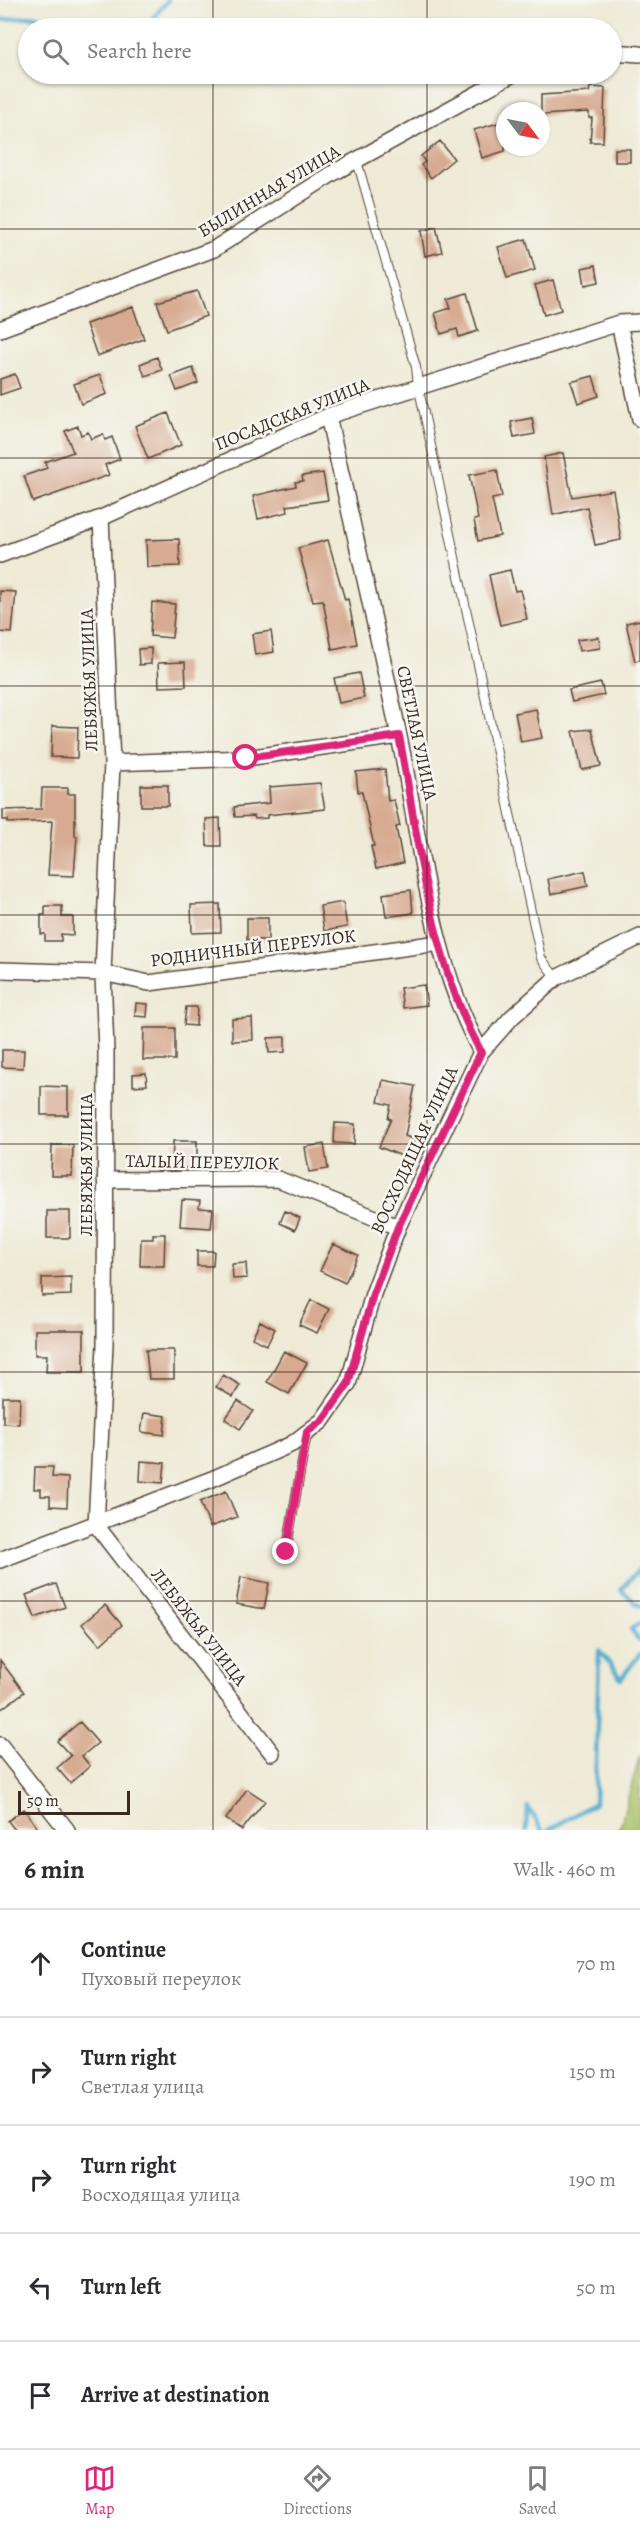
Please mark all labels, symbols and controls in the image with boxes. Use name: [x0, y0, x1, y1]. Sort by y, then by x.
search box: [18, 18, 622, 84]
icon: search: [39, 35, 72, 68]
text: Search here: [87, 36, 192, 66]
north arrow: [496, 102, 550, 156]
street label: БЫЛИННАЯ УЛИЦА: [194, 139, 345, 243]
street label: ПОСАДСКАЯ УЛИЦА: [211, 372, 373, 456]
street label: ЛЕБЯЖЬЯ УЛИЦА: [74, 608, 103, 752]
street label: СВЕТЛАЯ УЛИЦА: [391, 663, 443, 803]
route start: [232, 744, 258, 770]
street label: РОДНИЧНЫЙ ПЕРЕУЛОК: [149, 923, 357, 972]
street label: ВОСХОДЯЩАЯ УЛИЦА: [365, 1062, 464, 1238]
street label: ЛЕБЯЖЬЯ УЛИЦА: [74, 1093, 98, 1236]
street label: ТАЛЫЙ ПЕРЕУЛОК: [125, 1149, 279, 1175]
route end: [272, 1538, 298, 1564]
street label: ЛЕБЯЖЬЯ УЛИЦА: [146, 1563, 253, 1691]
scale bar: [18, 1788, 130, 1816]
text: 50 m: [27, 1790, 59, 1812]
text: 6 min: [24, 1852, 85, 1887]
text: Walk · 460 m: [513, 1856, 616, 1883]
text: Continue: [81, 1935, 166, 1965]
icon: ahead: [24, 1947, 57, 1980]
text: 70 m: [576, 1950, 616, 1977]
text: Пуховый переулок: [81, 1965, 241, 1992]
text: Turn right: [81, 2043, 177, 2073]
icon: right: [24, 2055, 57, 2088]
text: 150 m: [569, 2058, 616, 2085]
text: Светлая улица: [81, 2073, 204, 2100]
text: Turn right: [81, 2151, 177, 2181]
icon: right: [24, 2163, 57, 2196]
text: 190 m: [569, 2166, 616, 2193]
text: Восходящая улица: [81, 2181, 240, 2208]
icon: left: [24, 2271, 57, 2304]
text: Turn left: [81, 2272, 161, 2302]
text: 50 m: [576, 2274, 616, 2301]
icon: arrive: [24, 2379, 57, 2412]
text: Arrive at destination: [81, 2380, 270, 2410]
tab: Map: [83, 2462, 116, 2520]
tab: Directions: [283, 2462, 352, 2520]
tab: Saved: [519, 2462, 557, 2520]

